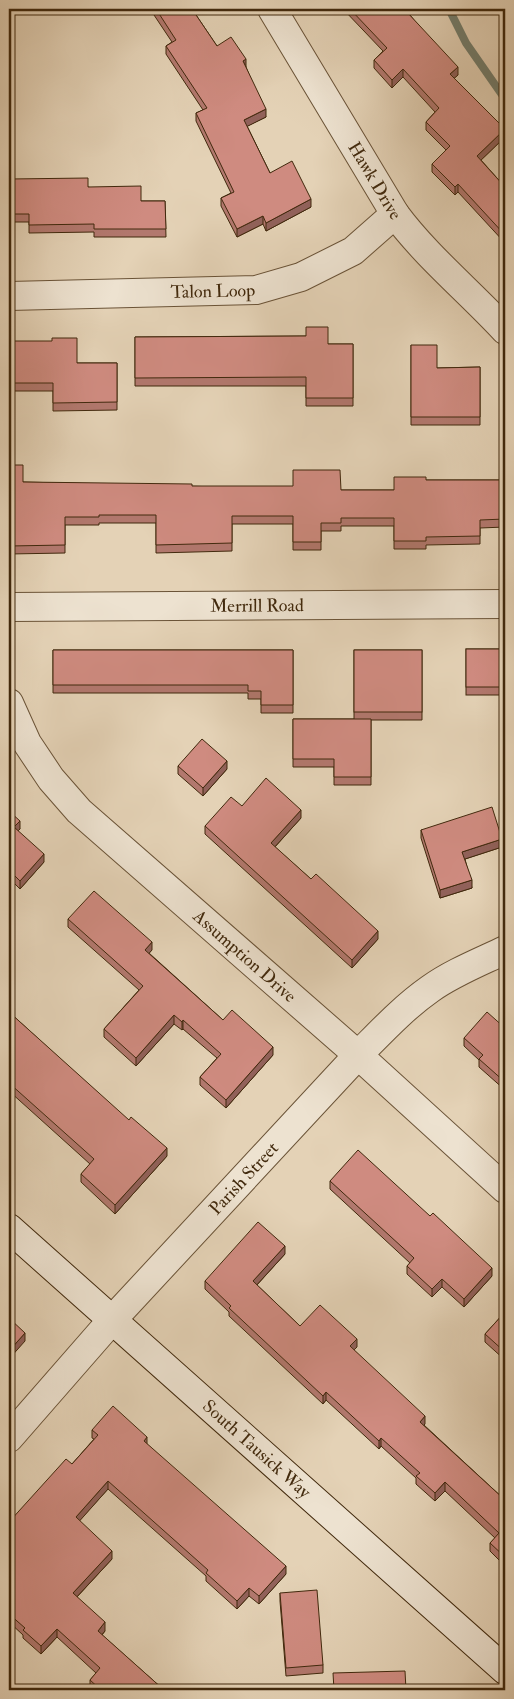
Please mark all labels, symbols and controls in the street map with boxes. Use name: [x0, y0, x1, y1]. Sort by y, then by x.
street label: Hawk Drive: [342, 138, 407, 225]
street label: Talon Loop: [170, 279, 256, 304]
street label: Merrill Road: [210, 594, 304, 618]
street label: Assumption Drive: [187, 904, 301, 1008]
street label: Parish Street: [204, 1137, 284, 1220]
street label: South Tausick Way: [198, 1395, 316, 1504]

